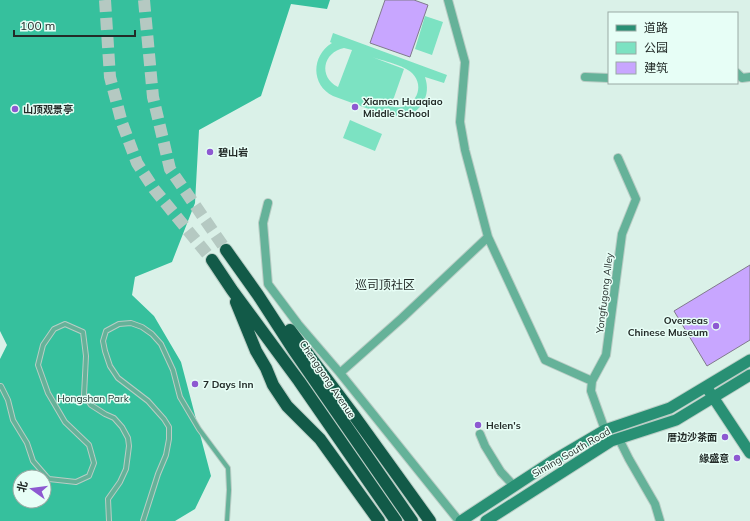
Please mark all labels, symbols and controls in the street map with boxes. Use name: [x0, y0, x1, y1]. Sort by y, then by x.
scale bar: [14, 12, 135, 38]
legend: [608, 12, 738, 84]
text: 100 m: [20, 18, 55, 33]
text: 道路: [644, 20, 668, 35]
text: 公园: [644, 40, 668, 55]
text: 建筑: [644, 60, 668, 75]
place label: Xiamen Huaqiao Middle School: [362, 95, 443, 120]
marker: Xiamen Huaqiao Middle School: [350, 102, 360, 112]
place label: 山顶观景亭: [23, 103, 73, 116]
marker: 山顶观景亭: [10, 104, 20, 114]
place label: 碧山岩: [218, 146, 248, 159]
marker: 碧山岩: [205, 147, 215, 157]
street label: Yongfugong Alley: [593, 251, 616, 335]
district label: 巡司顶社区: [355, 277, 415, 292]
place label: Overseas Chinese Museum: [628, 314, 708, 339]
marker: Overseas Chinese Museum: [711, 321, 721, 331]
street label: Chenggong Avenue: [297, 338, 358, 421]
place label: 7 Days Inn: [203, 378, 254, 391]
marker: 7 Days Inn: [190, 379, 200, 389]
park label: Hongshan Park: [57, 392, 130, 405]
place label: Helen's: [486, 419, 521, 432]
marker: Helen's: [473, 420, 483, 430]
street label: Siming South Road: [530, 425, 613, 480]
place label: 厝边沙茶面: [667, 431, 717, 444]
marker: 厝边沙茶面: [720, 432, 730, 442]
place label: 緣盛意: [699, 452, 729, 465]
marker: 緣盛意: [732, 453, 742, 463]
north arrow: [12, 469, 52, 509]
text: 北: [14, 480, 30, 494]

